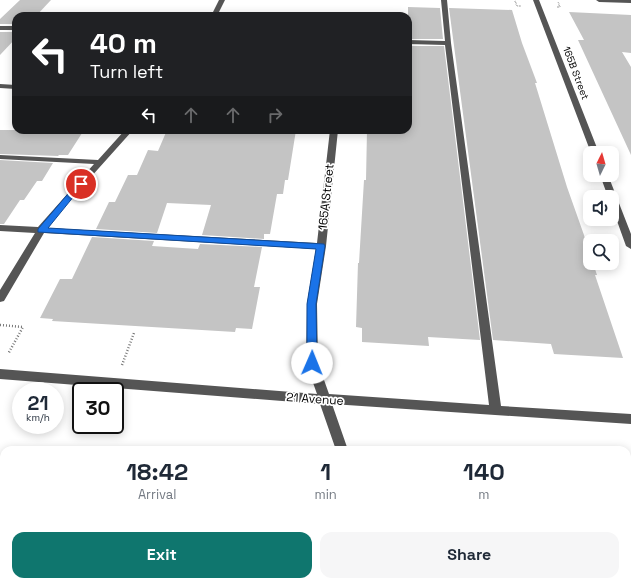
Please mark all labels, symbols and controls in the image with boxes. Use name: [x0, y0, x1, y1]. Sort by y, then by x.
text: 40 m: [90, 25, 157, 61]
icon: left: [24, 28, 76, 80]
street label: 165B Street: [560, 45, 592, 102]
text: Turn left: [90, 60, 163, 83]
icon: left: [138, 104, 160, 126]
icon: ahead: [180, 104, 202, 126]
icon: ahead: [222, 104, 244, 126]
icon: right: [264, 104, 286, 126]
north arrow: [583, 146, 619, 182]
map controls: [583, 146, 619, 270]
street label: 165A Street: [315, 163, 337, 231]
pin: [64, 167, 98, 201]
icon: arrive: [70, 173, 92, 195]
button: sound: [583, 190, 619, 226]
button: search: [583, 234, 619, 270]
position arrow: [291, 342, 333, 384]
speed limit sign: 30: [72, 382, 124, 434]
street label: 21 Avenue: [286, 389, 344, 409]
text: 21: [28, 390, 48, 416]
text: km/h: [26, 411, 50, 424]
text: 18:42: [126, 456, 188, 487]
text: 1: [320, 456, 331, 487]
text: 140: [463, 456, 505, 487]
text: Arrival: [138, 486, 177, 503]
text: min: [314, 486, 337, 503]
text: m: [478, 486, 489, 503]
button: Exit: [12, 532, 312, 578]
button: Share: [320, 532, 619, 578]

